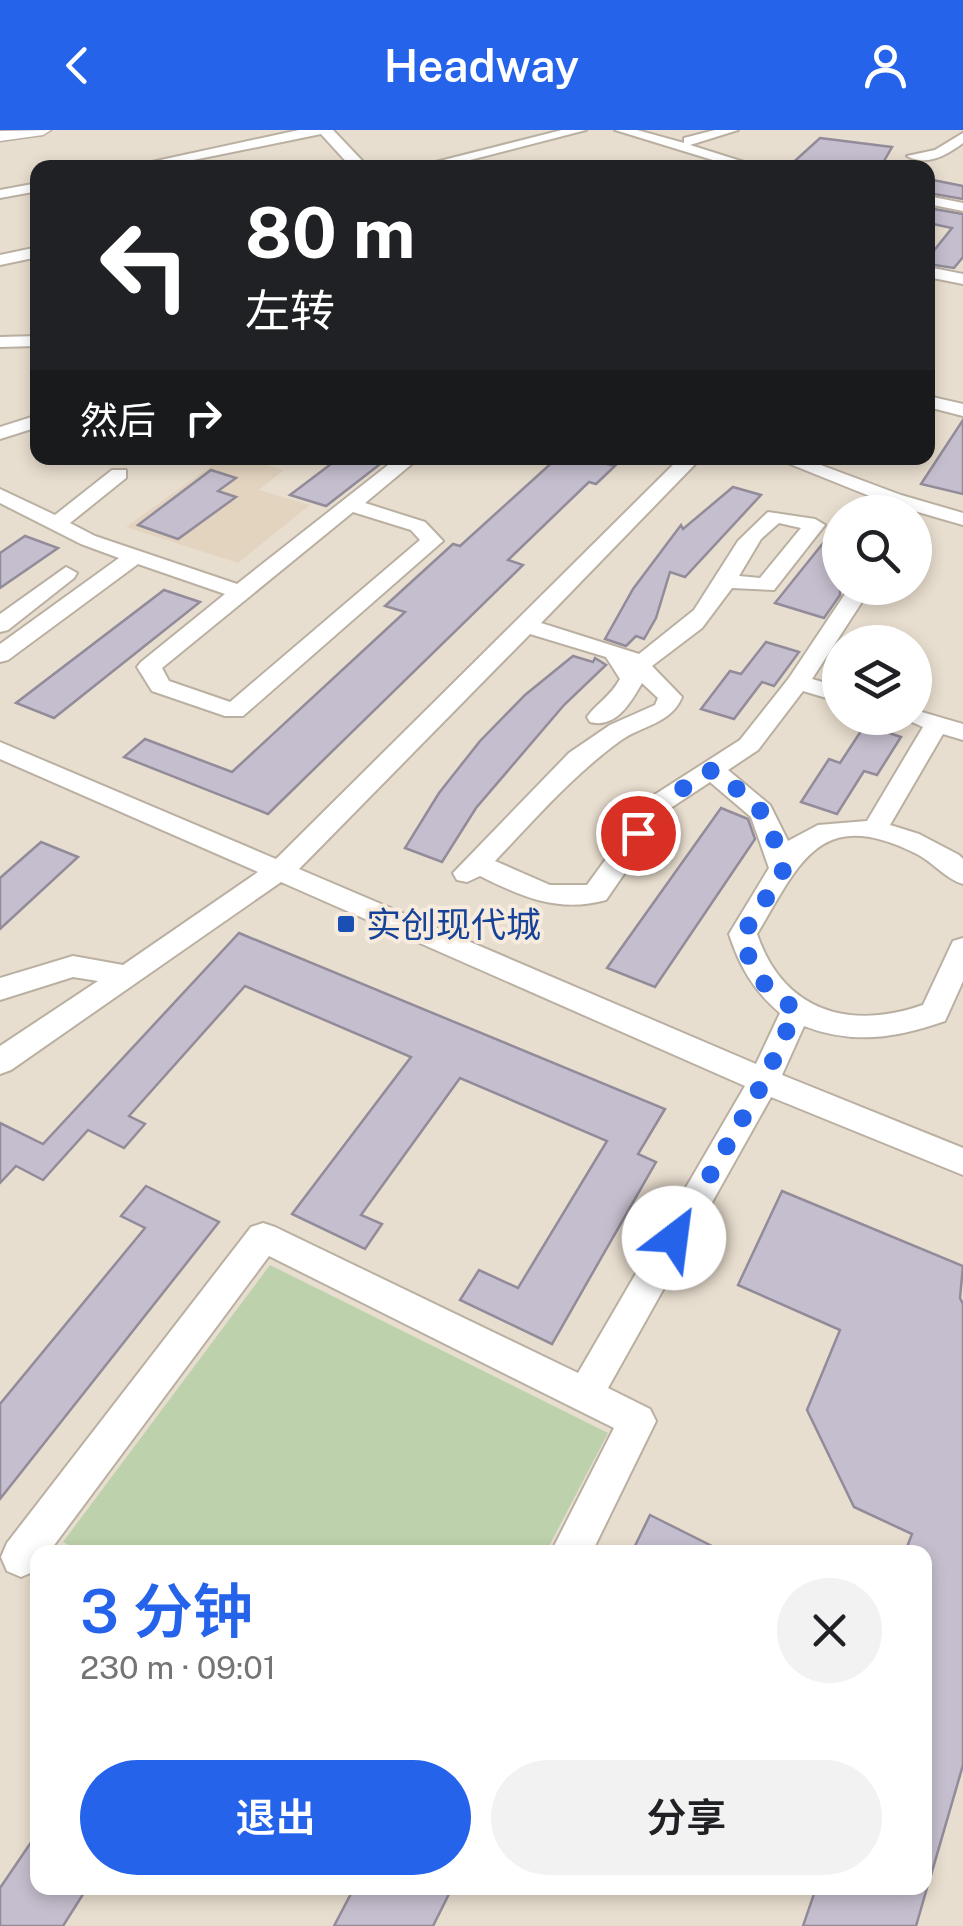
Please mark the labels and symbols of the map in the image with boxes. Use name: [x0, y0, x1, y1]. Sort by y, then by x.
pin: [596, 791, 681, 876]
place label: 实创现代城: [366, 904, 541, 945]
marker: 实创现代城: [335, 913, 357, 935]
position arrow: [622, 1186, 726, 1290]

